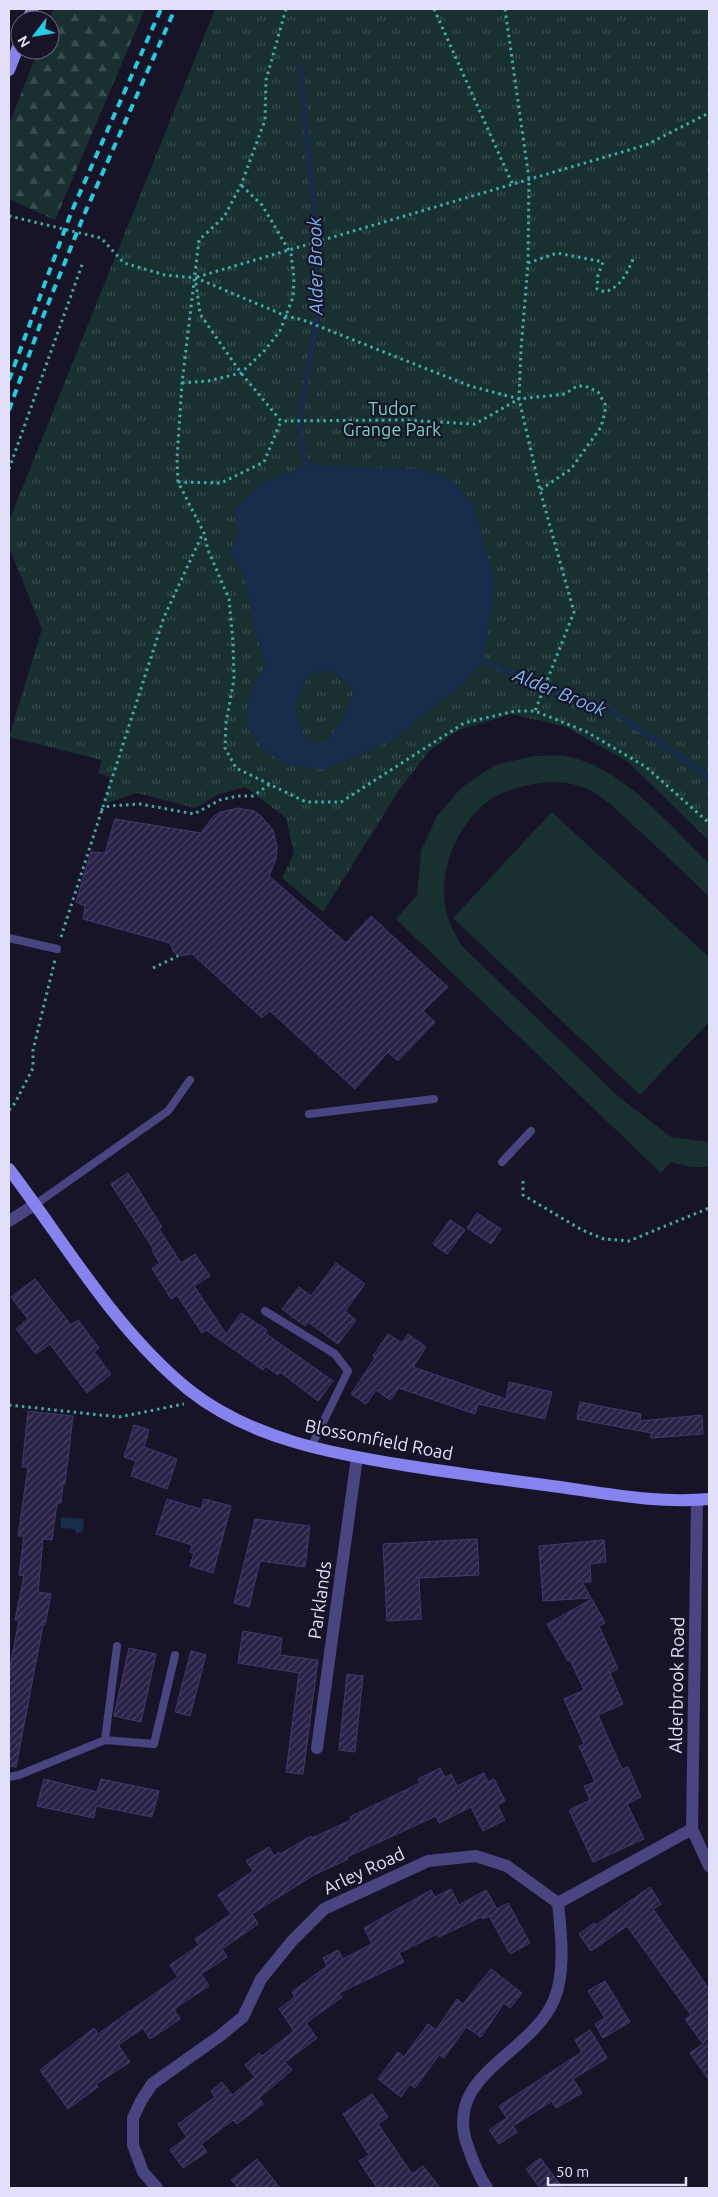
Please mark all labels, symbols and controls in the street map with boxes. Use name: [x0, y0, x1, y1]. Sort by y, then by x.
north arrow: [10, 10, 60, 60]
text: N: [14, 33, 33, 50]
water label: Alder Brook: [303, 216, 327, 316]
park label: Tudor Grange Park: [343, 398, 441, 439]
water label: Alder Brook: [509, 663, 610, 721]
street label: Blossomfield Road: [303, 1415, 455, 1463]
street label: Parklands: [304, 1559, 334, 1640]
street label: Alderbrook Road: [665, 1616, 687, 1754]
street label: Arley Road: [320, 1843, 407, 1898]
scale bar: [548, 2154, 686, 2186]
text: 50 m: [556, 2163, 589, 2180]

